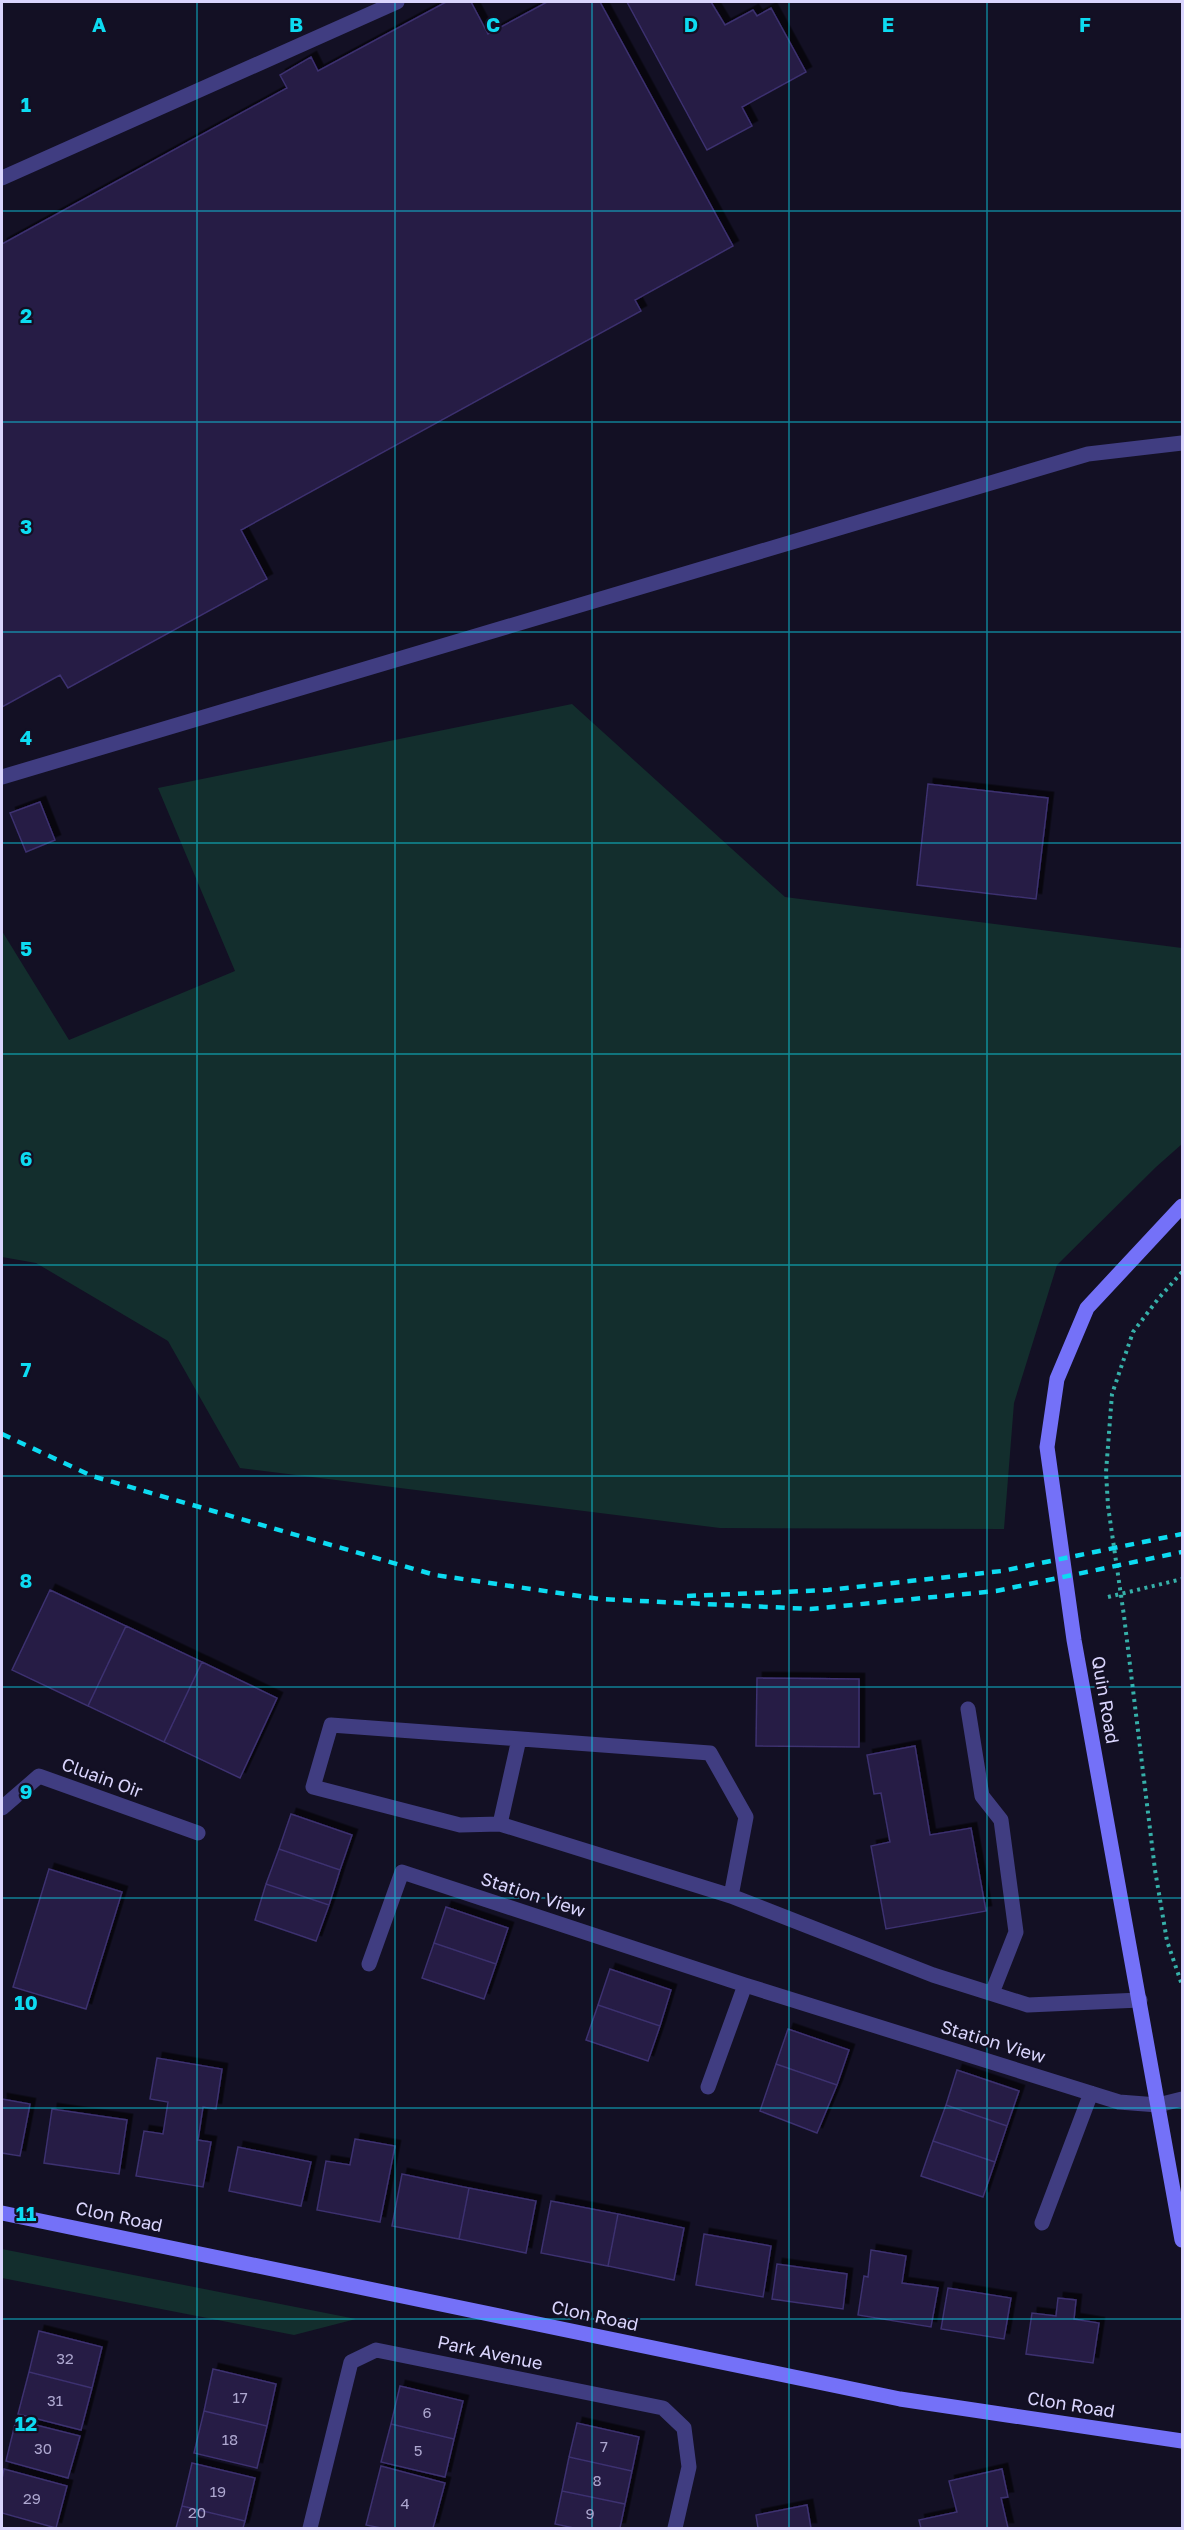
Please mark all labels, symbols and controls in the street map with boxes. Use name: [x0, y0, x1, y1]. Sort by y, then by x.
text: A: [92, 12, 106, 36]
text: B: [289, 12, 303, 36]
text: C: [486, 12, 500, 36]
text: D: [684, 12, 698, 36]
text: E: [882, 12, 894, 36]
text: F: [1079, 12, 1091, 36]
text: 1: [21, 92, 31, 116]
text: 2: [20, 303, 32, 327]
text: 3: [20, 514, 32, 538]
text: 4: [20, 725, 32, 749]
text: 5: [20, 936, 32, 960]
text: 6: [20, 1146, 32, 1170]
text: 7: [21, 1357, 32, 1381]
text: 8: [20, 1568, 32, 1592]
street label: Quin Road: [1087, 1654, 1125, 1745]
street label: Cluain Oir: [59, 1752, 146, 1802]
text: 9: [20, 1779, 32, 1803]
street label: Station View: [478, 1867, 589, 1921]
text: 10: [14, 1990, 38, 2014]
street label: Station View: [938, 2015, 1049, 2068]
street label: Clon Road: [74, 2196, 165, 2236]
text: 11: [16, 2201, 36, 2225]
street label: Clon Road: [550, 2295, 641, 2335]
street label: Park Avenue: [436, 2330, 545, 2374]
house number: 32: [56, 2349, 74, 2367]
street label: Clon Road: [1026, 2386, 1116, 2422]
house number: 17: [232, 2388, 248, 2406]
house number: 31: [47, 2391, 63, 2409]
house number: 6: [422, 2403, 432, 2421]
text: 12: [15, 2411, 37, 2435]
house number: 18: [222, 2430, 238, 2448]
house number: 7: [600, 2437, 608, 2455]
house number: 30: [34, 2439, 52, 2457]
house number: 5: [414, 2441, 422, 2459]
house number: 8: [592, 2471, 602, 2489]
house number: 19: [210, 2482, 226, 2500]
house number: 29: [23, 2489, 41, 2507]
house number: 4: [400, 2494, 410, 2512]
house number: 20: [188, 2503, 206, 2521]
house number: 9: [585, 2504, 595, 2522]

